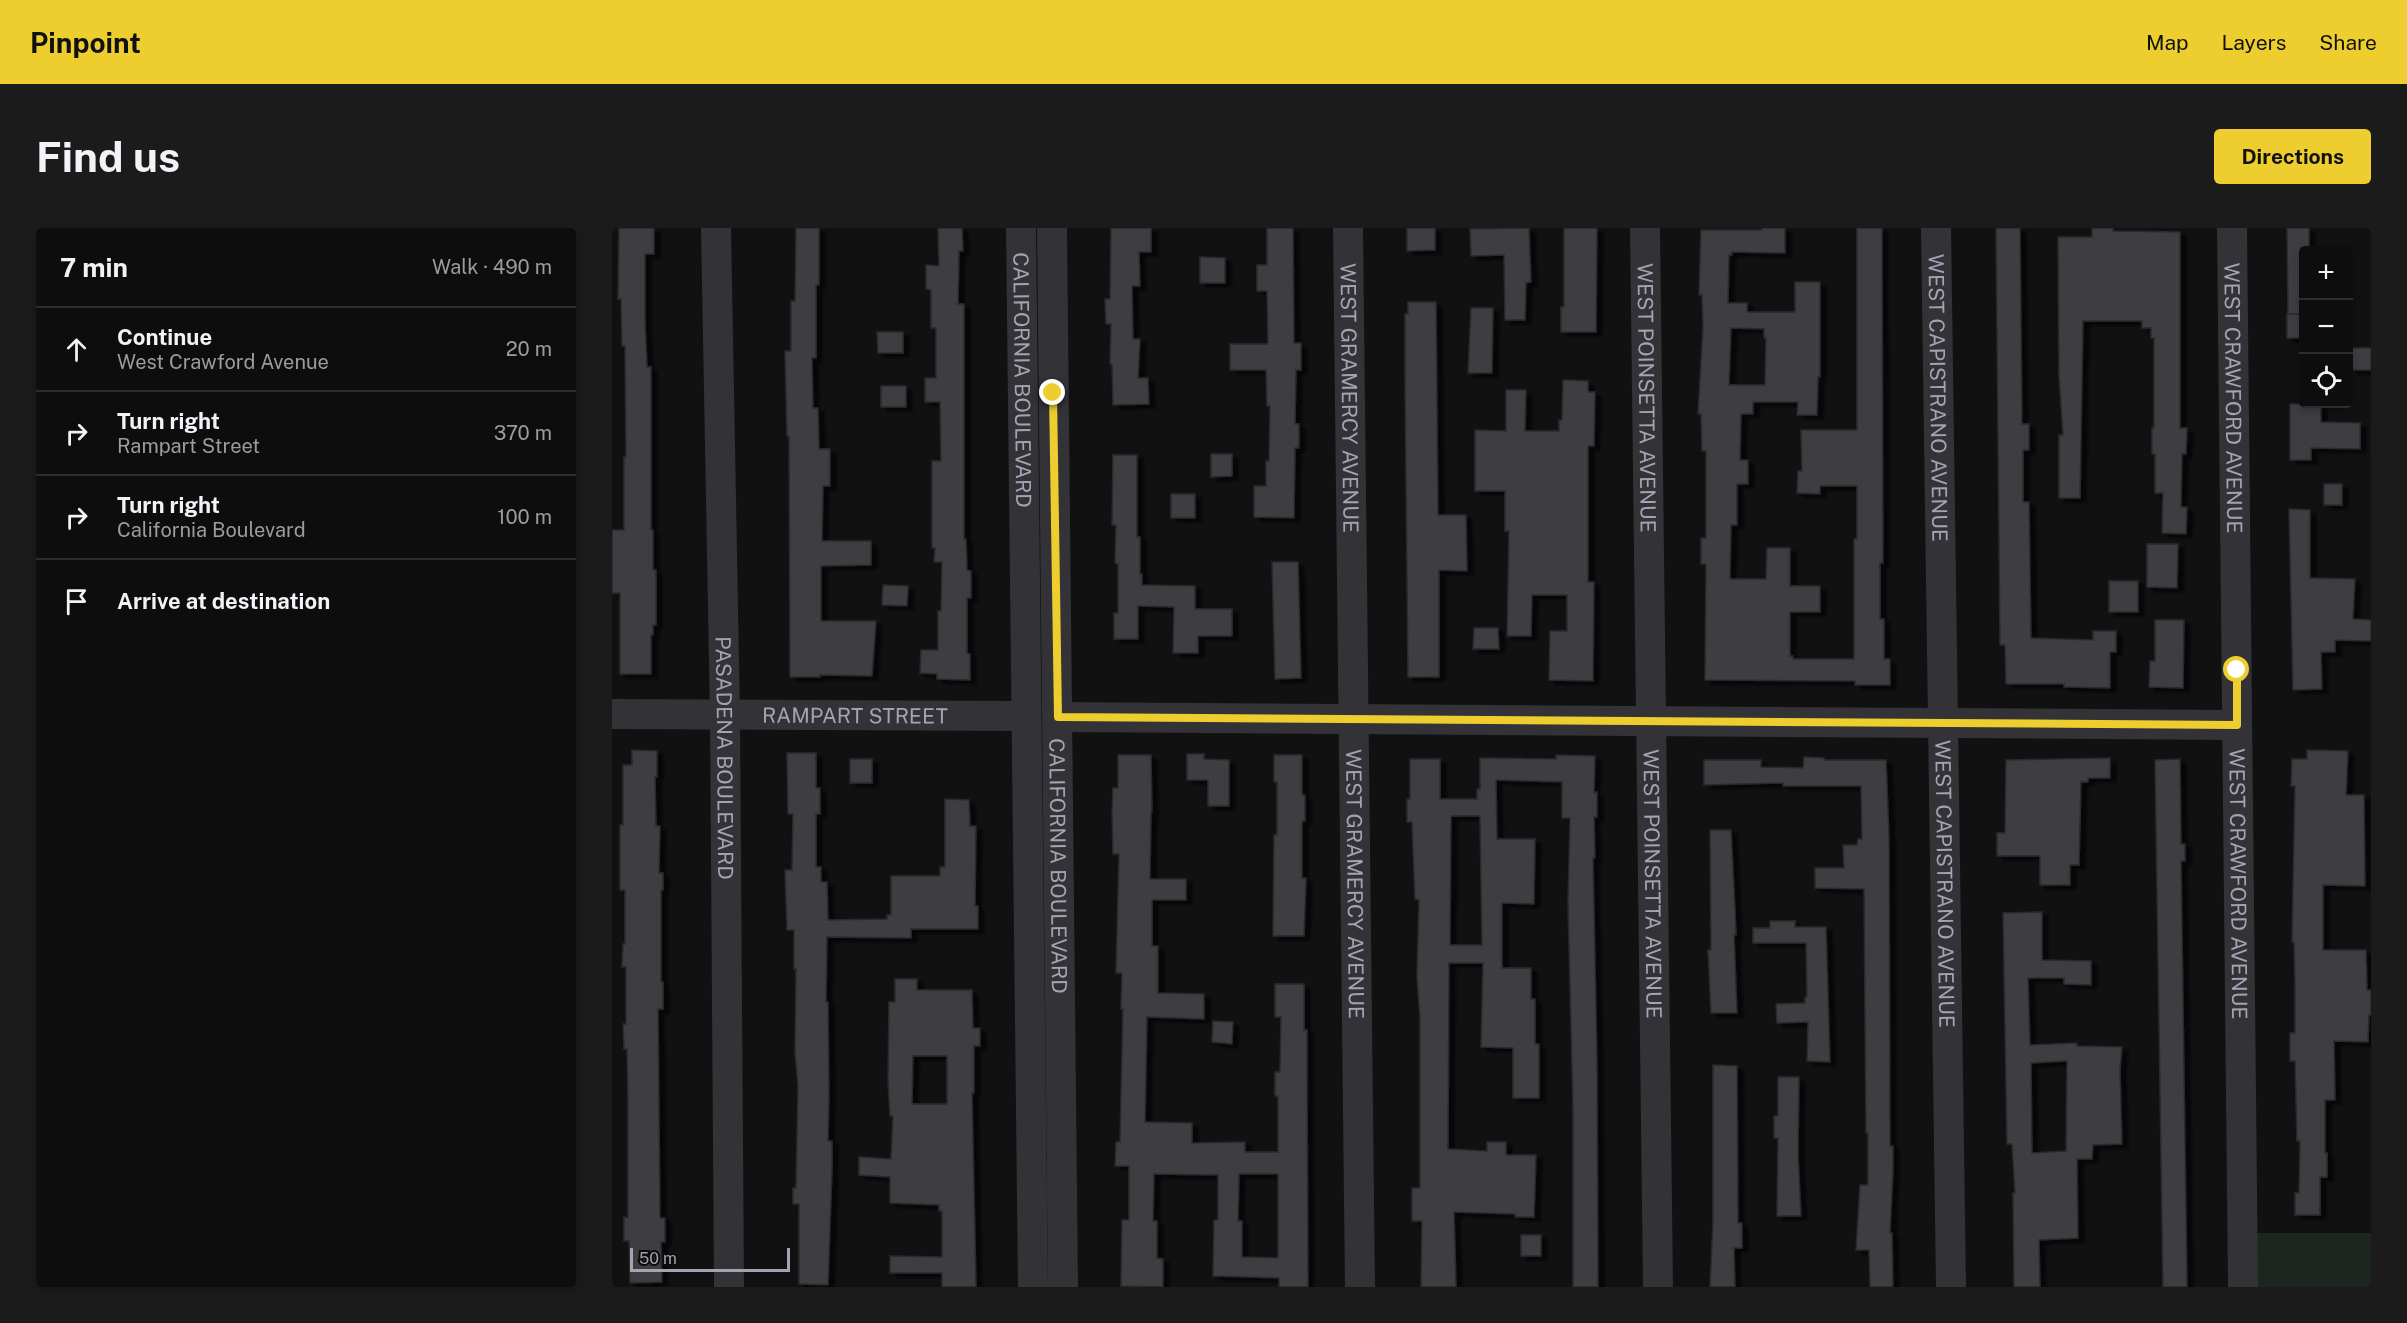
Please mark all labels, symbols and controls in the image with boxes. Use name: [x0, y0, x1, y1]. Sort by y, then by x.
text: Pinpoint: [30, 26, 141, 59]
text: Map: [2146, 30, 2189, 55]
text: Layers: [2222, 30, 2286, 55]
text: Share: [2319, 30, 2377, 55]
button: Directions: [2214, 129, 2371, 184]
text: Find us: [36, 132, 180, 181]
map controls: [2299, 246, 2353, 408]
button: +: [2299, 246, 2353, 300]
text: 7 min: [60, 252, 128, 283]
street label: CALIFORNIA BOULEVARD: [1009, 252, 1037, 508]
street label: WEST CAPISTRANO AVENUE: [1924, 254, 1953, 542]
text: Walk · 490 m: [432, 255, 552, 279]
street label: WEST CRAWFORD AVENUE: [2220, 262, 2248, 534]
street label: WEST GRAMERCY AVENUE: [1336, 263, 1364, 533]
street label: WEST POINSETTA AVENUE: [1633, 263, 1661, 533]
button: −: [2299, 300, 2353, 354]
text: Continue: [117, 324, 212, 350]
icon: ahead: [60, 333, 93, 366]
text: 20 m: [506, 337, 552, 361]
text: West Crawford Avenue: [117, 350, 329, 374]
button: locate: [2299, 354, 2353, 408]
route end: [1039, 379, 1065, 405]
text: Turn right: [117, 408, 220, 434]
icon: right: [60, 417, 93, 450]
text: 370 m: [494, 421, 552, 445]
text: Rampart Street: [117, 434, 260, 458]
text: Turn right: [117, 492, 220, 518]
icon: right: [60, 501, 93, 534]
text: 100 m: [497, 505, 552, 529]
text: California Boulevard: [117, 518, 306, 542]
icon: arrive: [60, 585, 93, 618]
text: Arrive at destination: [117, 588, 330, 614]
street label: PASADENA BOULEVARD: [711, 636, 739, 880]
route start: [2223, 656, 2249, 682]
street label: RAMPART STREET: [762, 702, 948, 728]
street label: CALIFORNIA BOULEVARD: [1045, 738, 1072, 994]
street label: WEST CAPISTRANO AVENUE: [1931, 740, 1960, 1028]
street label: WEST CRAWFORD AVENUE: [2225, 748, 2253, 1020]
street label: WEST GRAMERCY AVENUE: [1341, 749, 1369, 1019]
street label: WEST POINSETTA AVENUE: [1639, 749, 1667, 1019]
scale bar: [630, 1245, 790, 1272]
text: 50 m: [639, 1249, 677, 1268]

